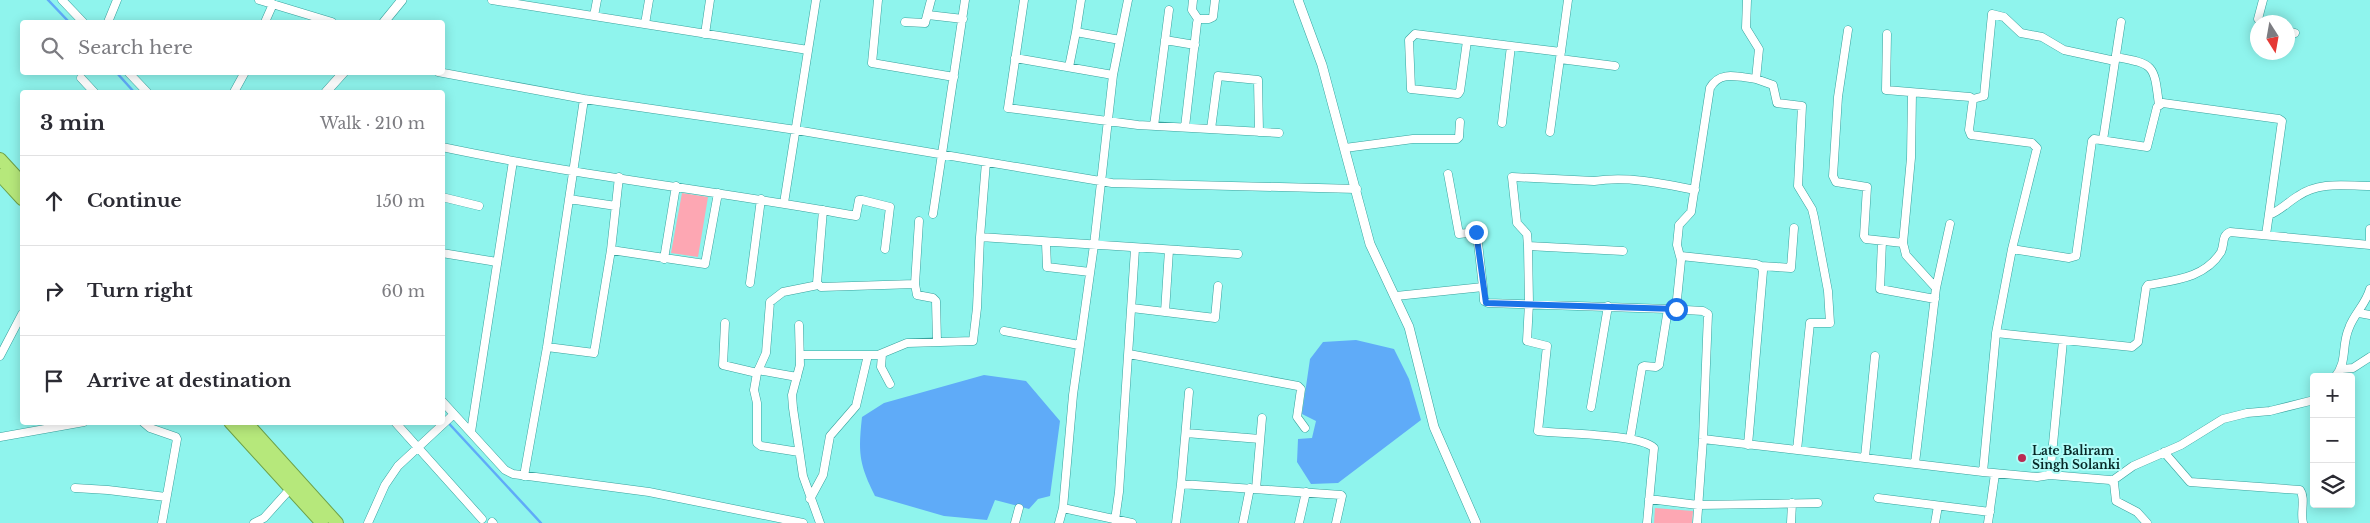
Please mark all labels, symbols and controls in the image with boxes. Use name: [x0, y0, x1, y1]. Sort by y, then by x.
north arrow: [2250, 15, 2295, 60]
search box: [20, 20, 445, 75]
icon: search: [38, 34, 66, 62]
text: Search here: [78, 36, 193, 59]
text: 3 min: [40, 110, 105, 136]
text: Walk · 210 m: [320, 113, 425, 133]
icon: ahead: [40, 187, 68, 215]
text: Continue: [87, 189, 182, 212]
text: 150 m: [376, 191, 425, 211]
route end: [1465, 221, 1488, 244]
icon: right: [40, 277, 68, 305]
text: Turn right: [87, 279, 193, 302]
text: 60 m: [382, 281, 425, 301]
route start: [1665, 298, 1688, 321]
icon: arrive: [40, 367, 68, 395]
text: Arrive at destination: [87, 369, 291, 392]
map controls: [2310, 373, 2355, 508]
button: +: [2310, 373, 2355, 418]
button: −: [2310, 418, 2355, 463]
place label: Late Baliram Singh Solanki: [2032, 443, 2121, 472]
marker: Late Baliram Singh Solanki: [2016, 452, 2028, 464]
button: layers: [2310, 463, 2355, 508]

